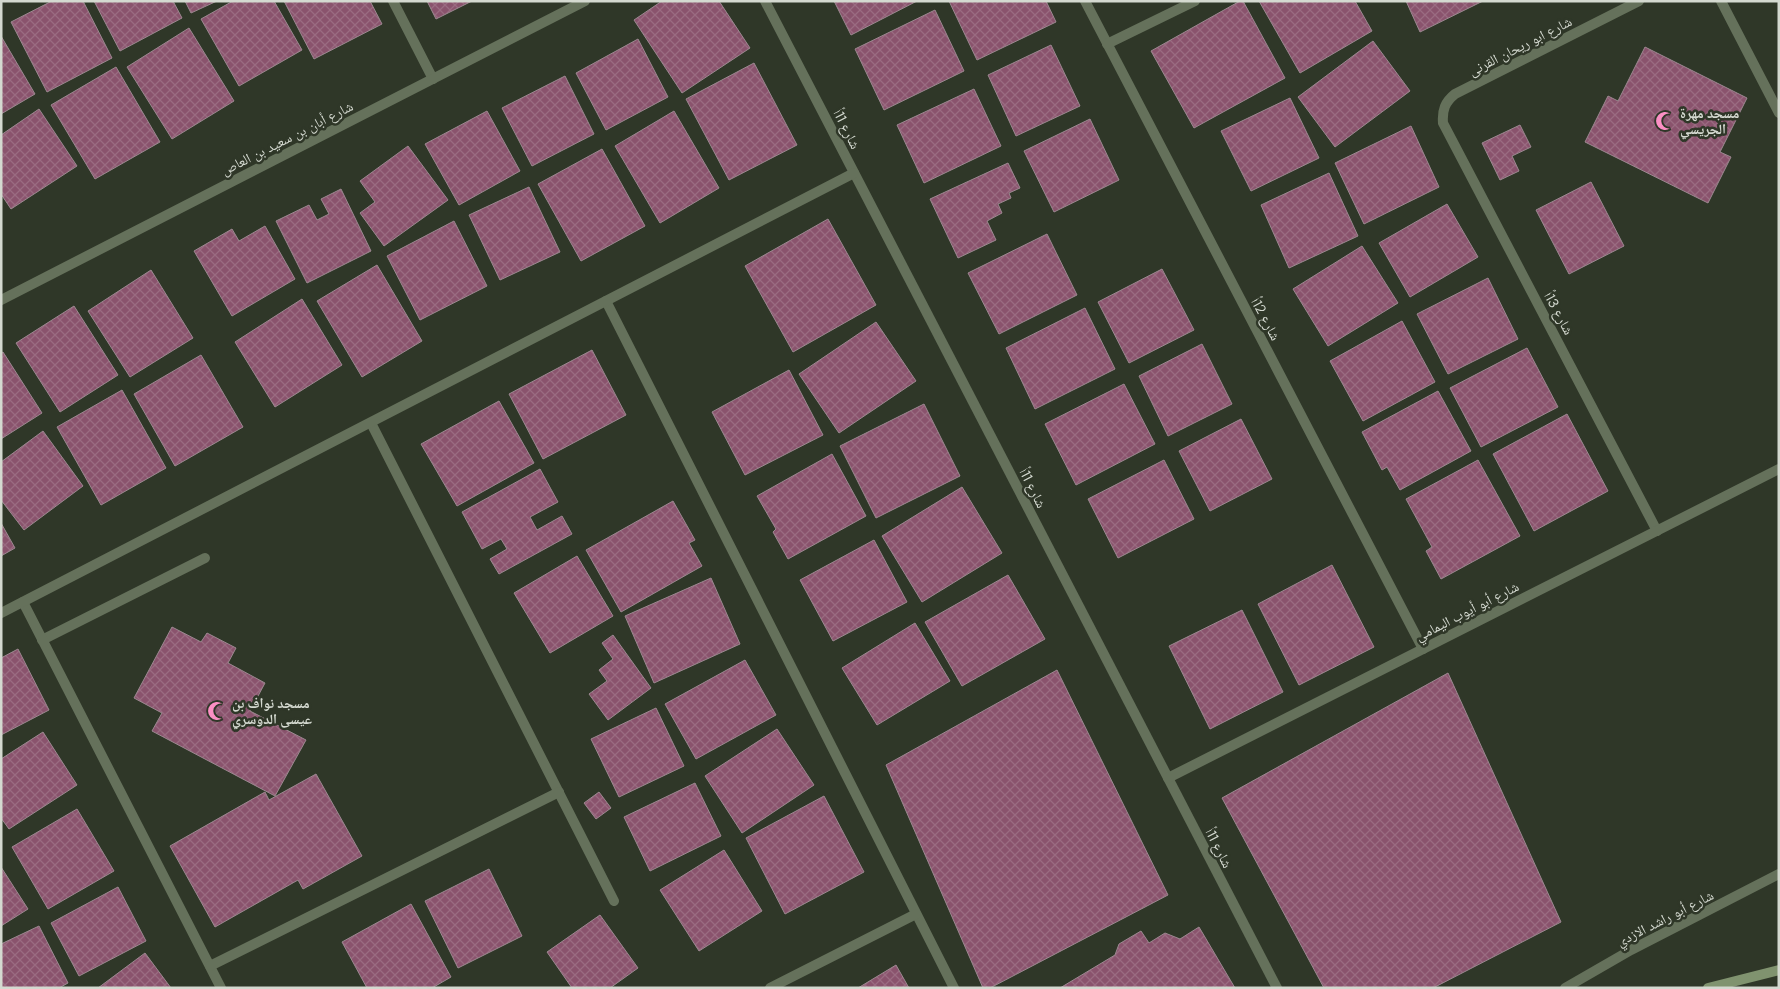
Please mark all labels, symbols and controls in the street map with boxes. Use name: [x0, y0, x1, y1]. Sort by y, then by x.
street label: شارع ابو ريحان القرنى: [1465, 12, 1575, 81]
street label: شارع أبان بن سعيد بن العاص: [218, 97, 357, 180]
place label: مسجد مهرة الجريسي: [1680, 104, 1739, 140]
street label: شارع 11أ: [828, 106, 865, 152]
mosque icon: مسجد مهرة الجريسي: [1654, 110, 1676, 132]
street label: شارع 13أ: [1539, 288, 1578, 338]
street label: شارع 12أ: [1246, 294, 1285, 344]
street label: شارع 11أ: [1014, 465, 1051, 511]
street label: شارع أبو أيوب اليمامي: [1412, 577, 1523, 647]
place label: مسجد نواف بن عيسى الدوسري: [232, 694, 312, 730]
mosque icon: مسجد نواف بن عيسى الدوسري: [206, 700, 228, 722]
street label: شارع 11أ: [1200, 825, 1237, 871]
street label: شارع أبو راشد الازدي: [1613, 886, 1718, 952]

